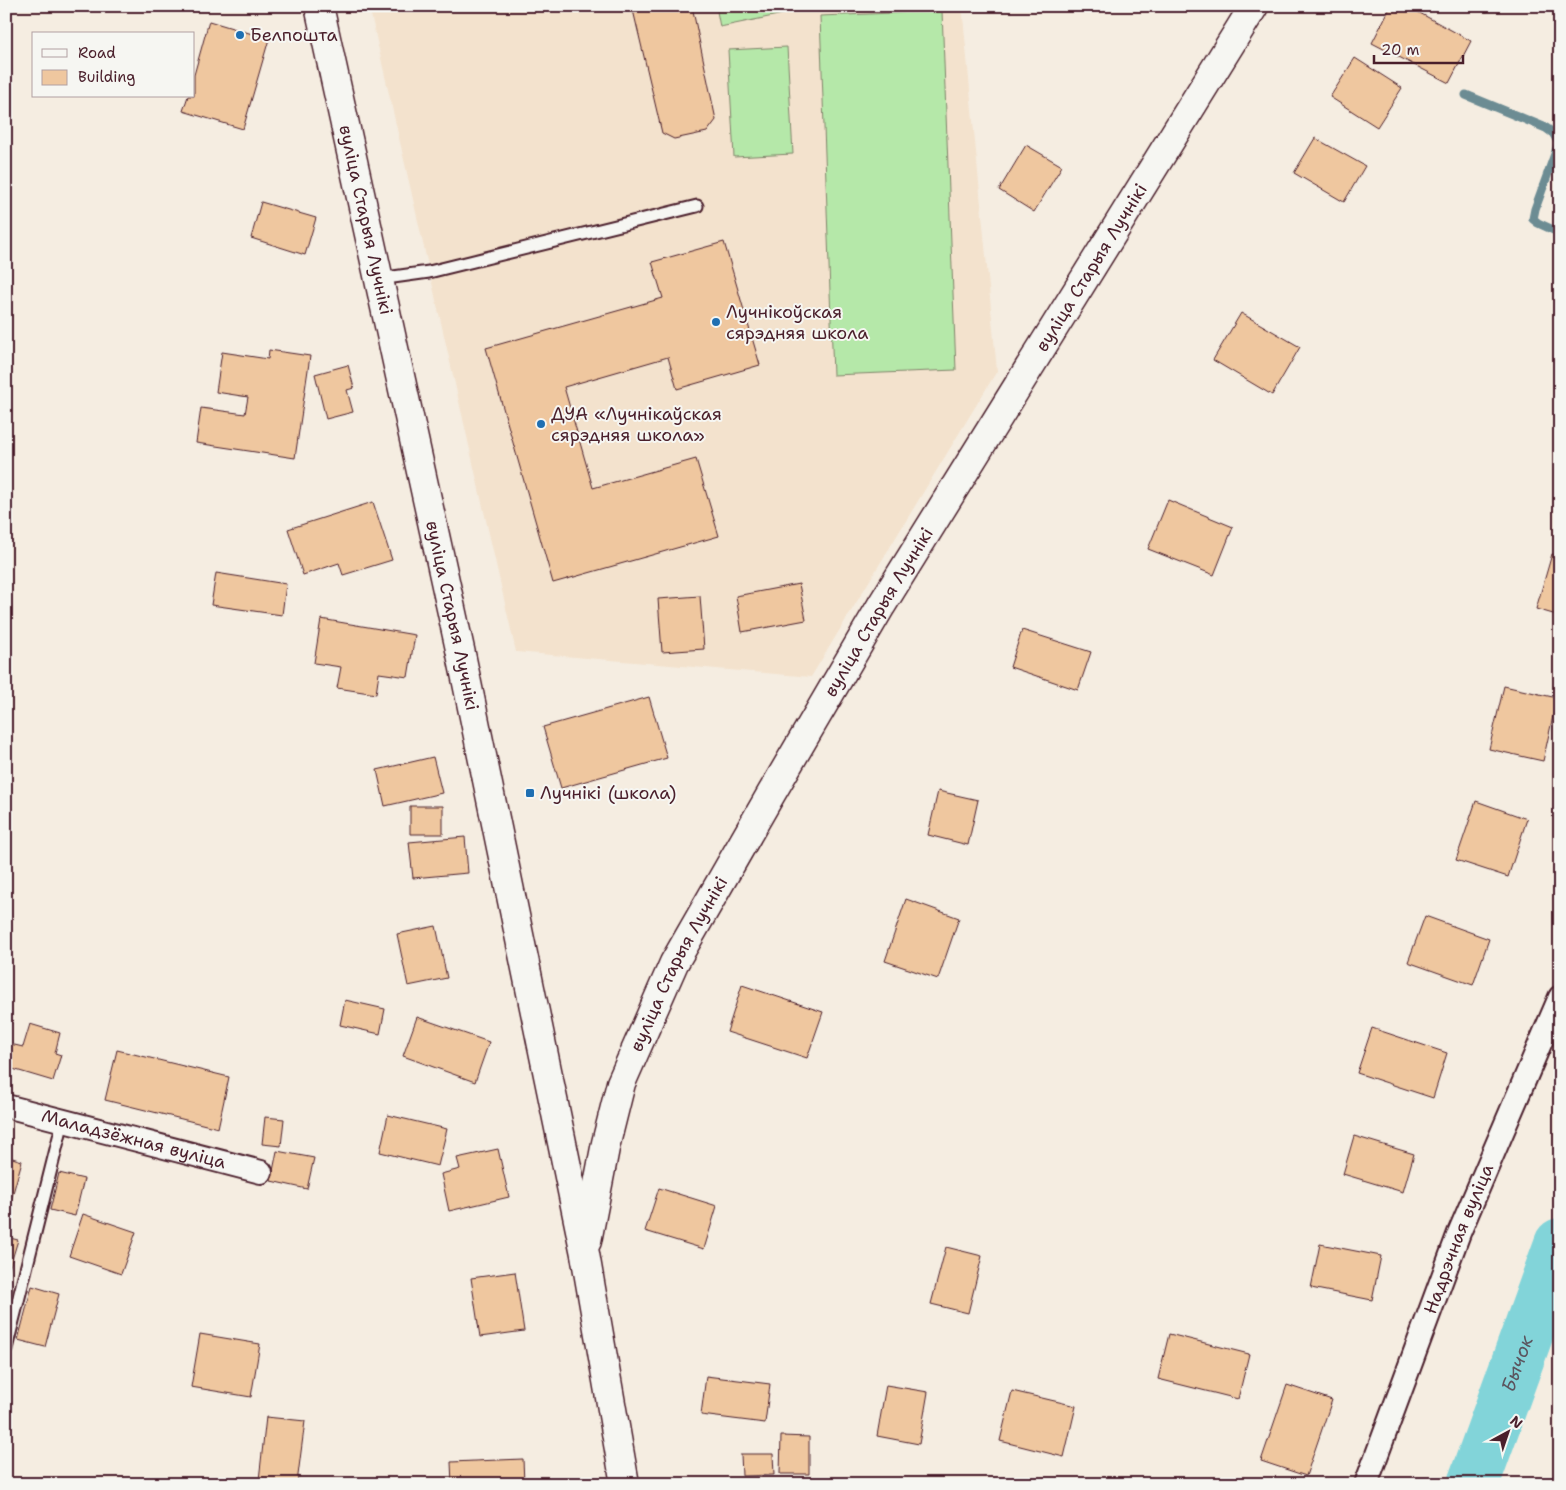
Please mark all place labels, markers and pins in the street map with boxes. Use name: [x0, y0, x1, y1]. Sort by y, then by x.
place label: Белпошта: [250, 23, 338, 47]
marker: Белпошта: [234, 29, 246, 41]
place label: Лучнікоўская сярэдняя школа: [726, 300, 868, 345]
marker: Лучнікоўская сярэдняя школа: [710, 316, 722, 328]
place label: ДУА «Лучнікаўская сярэдняя школа»: [551, 402, 722, 447]
marker: ДУА «Лучнікаўская сярэдняя школа»: [535, 418, 547, 430]
place label: Лучнікі (школа): [540, 781, 676, 805]
marker: Лучнікі (школа): [524, 787, 536, 799]

